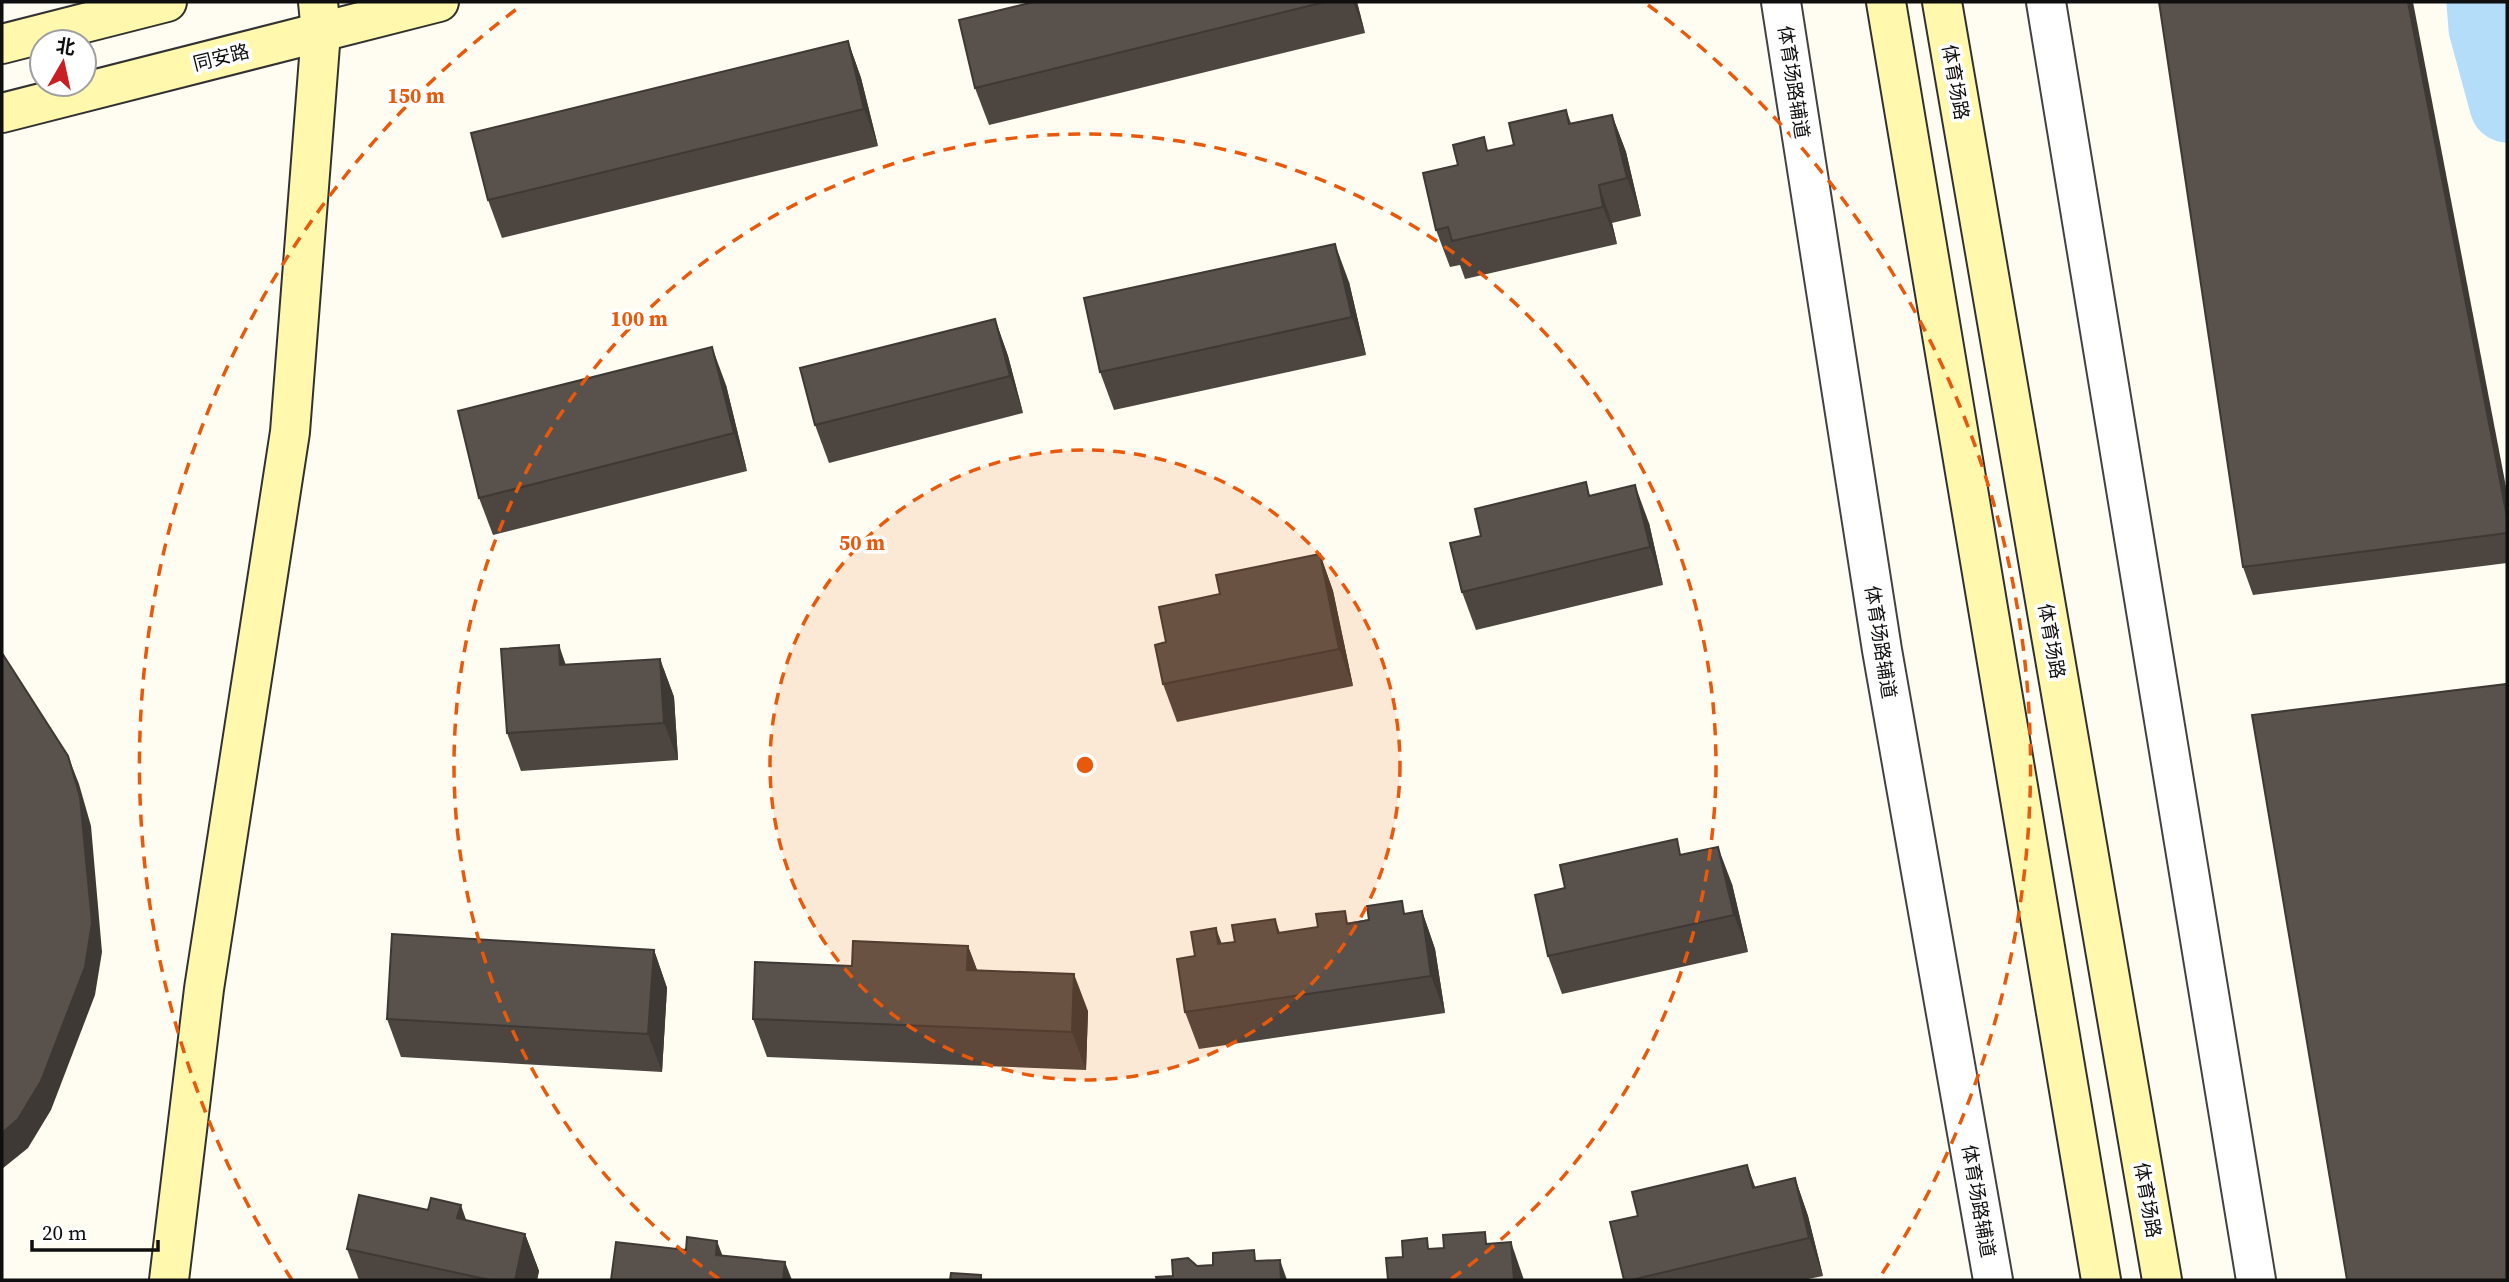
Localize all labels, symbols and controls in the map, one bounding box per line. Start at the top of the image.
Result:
street label: 体育场路辅道 [1772,24,1816,140]
north arrow [28,28,98,98]
text: 北 [54,32,77,61]
street label: 同安路 [190,37,252,77]
street label: 体育场路 [1937,42,1975,122]
text: 150 m [387,81,445,110]
text: 100 m [610,304,668,333]
text: 50 m [839,528,885,557]
street label: 体育场路辅道 [1859,584,1903,700]
street label: 体育场路 [2033,601,2071,681]
centre of rings [1073,753,1097,777]
street label: 体育场路辅道 [1956,1143,2002,1259]
street label: 体育场路 [2129,1160,2167,1240]
scale bar [32,1208,158,1252]
text: 20 m [42,1218,87,1247]

